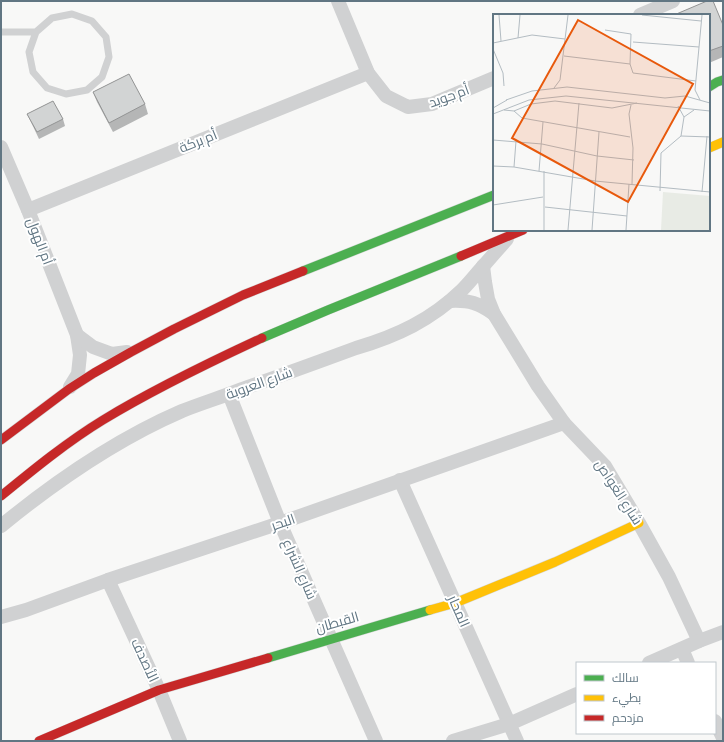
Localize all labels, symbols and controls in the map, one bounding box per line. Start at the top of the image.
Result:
inset map [493,14,710,231]
street label: أم جويد [426,80,472,113]
street label: أم بركة [176,125,220,158]
street label: أم الهول [22,215,57,268]
street label: شارع العروبة [224,364,295,403]
street label: شارع الغواص [591,456,646,528]
street label: البحر [268,510,297,535]
street label: شارع الشراع [279,536,320,602]
street label: المحار [444,592,473,630]
street label: القبطان [313,608,361,637]
street label: الأصدف [127,636,162,685]
legend [576,662,716,734]
text: سالك [612,671,639,686]
text: بطيء [612,691,641,708]
text: مزدحم [612,711,644,726]

